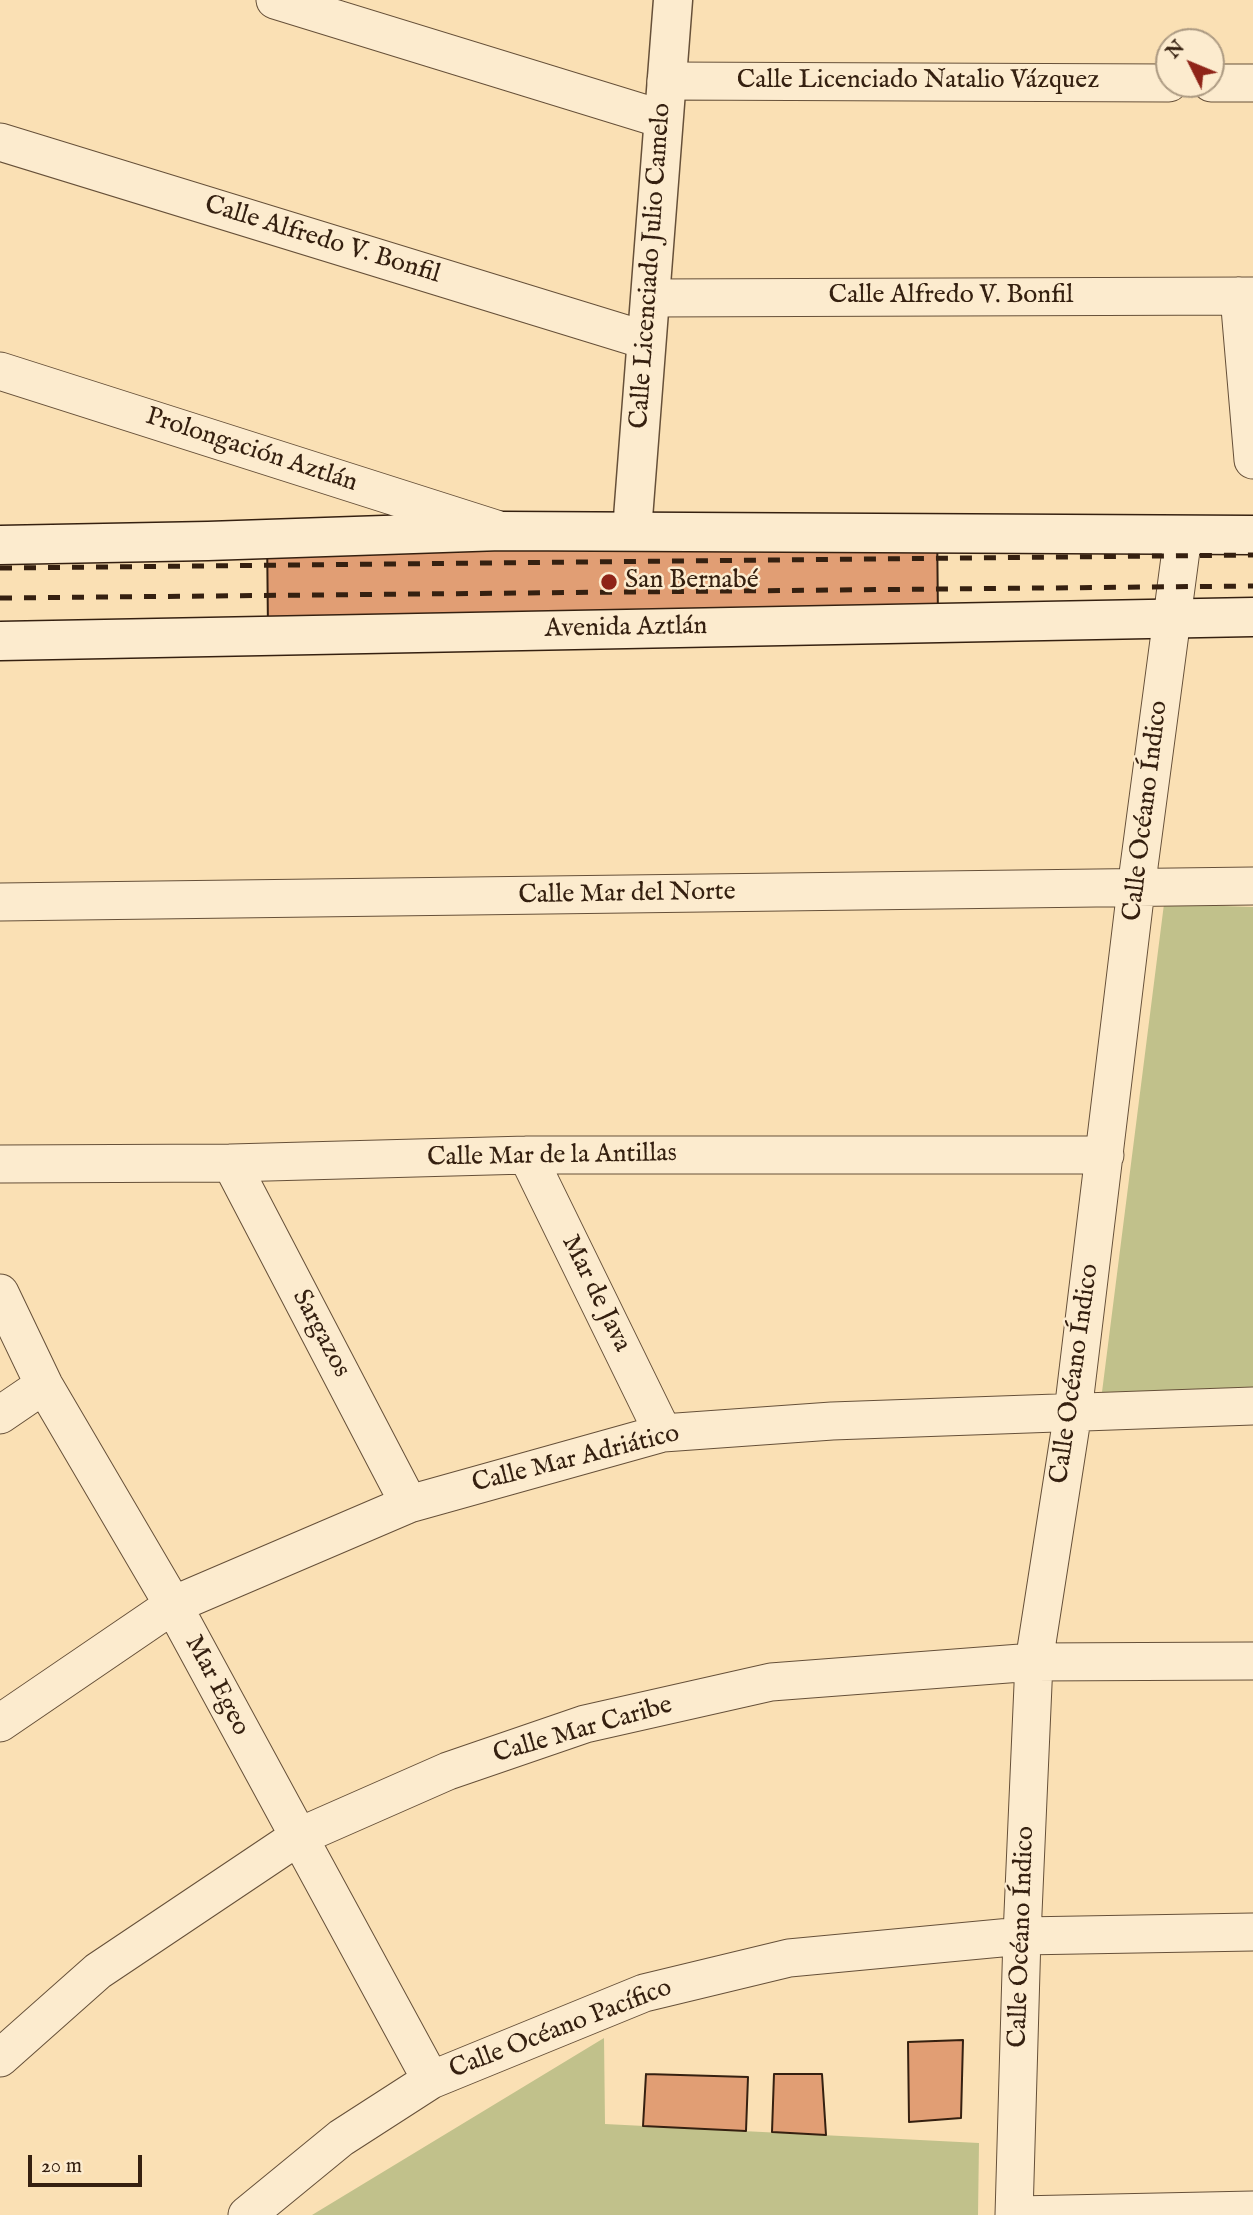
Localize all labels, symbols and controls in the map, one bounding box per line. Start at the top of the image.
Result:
north arrow [1155,28,1225,98]
text: N [1162,36,1190,64]
street label: Calle Licenciado Natalio Vázquez [737,66,1099,98]
street label: Calle Licenciado Julio Camelo [625,102,679,430]
street label: Calle Alfredo V. Bonfil [200,190,444,292]
street label: Calle Alfredo V. Bonfil [829,281,1073,313]
street label: Prolongación Aztlán [141,402,361,500]
place label: San Bernabé [625,566,759,598]
marker: San Bernabé [599,572,619,592]
street label: Avenida Aztlán [544,612,708,646]
street label: Calle Océano Índico [1118,699,1176,923]
street label: Calle Mar del Norte [518,878,736,912]
street label: Calle Mar de la Antillas [427,1139,677,1175]
street label: Mar de Java [553,1231,637,1357]
street label: Calle Océano Índico [1045,1262,1107,1486]
street label: Sargazos [284,1285,356,1383]
street label: Calle Mar Adriático [469,1419,683,1501]
street label: Mar Egeo [177,1631,255,1741]
street label: Calle Mar Caribe [490,1691,676,1771]
street label: Calle Océano Índico [1004,1826,1042,2048]
street label: Calle Océano Pacífico [445,1973,677,2087]
scale bar [32,2142,145,2186]
text: 20 m [41,2153,82,2180]

